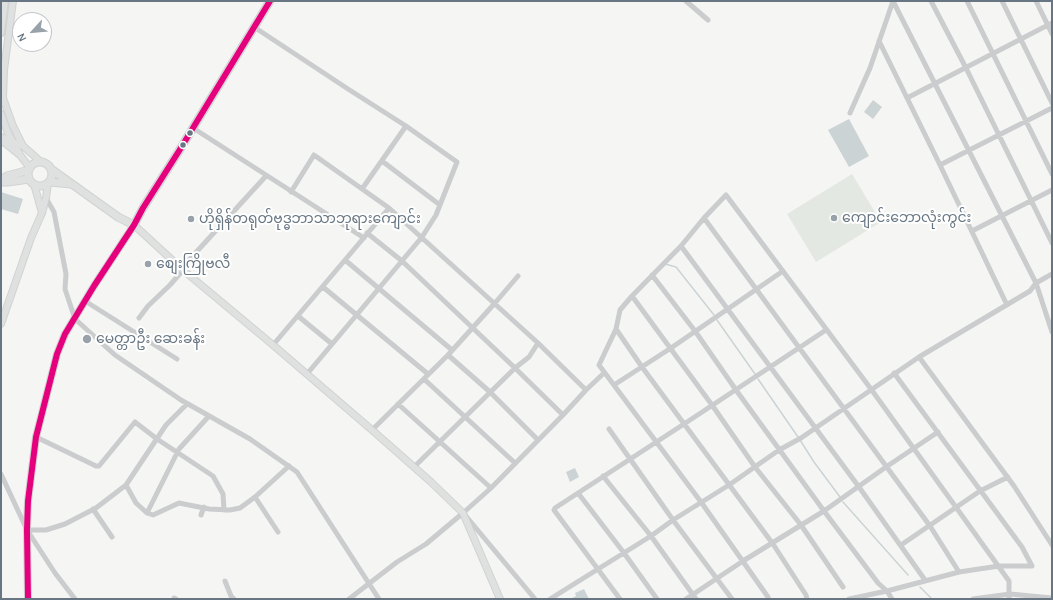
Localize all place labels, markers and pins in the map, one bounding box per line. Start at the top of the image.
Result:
unlabelled marker [185,128,195,138]
unlabelled marker [178,140,188,150]
place label: ကျောင်းဘောလုံးကွင်း [842,210,971,226]
place label: ဟိုရှိန်တရုတ်ဗုဒ္ဓဘာသာဘုရားကျောင်း [199,211,421,227]
marker: ကျောင်းဘောလုံးကွင်း [829,213,839,223]
marker: ဟိုရှိန်တရုတ်ဗုဒ္ဓဘာသာဘုရားကျောင်း [186,214,196,224]
place label: စျေးကြိုဗလီ [156,256,230,272]
marker: စျေးကြိုဗလီ [143,259,153,269]
place label: မေတ္တာဦး ဆေးခန်း [96,331,205,347]
marker: မေတ္တာဦး ဆေးခန်း [81,333,93,345]

